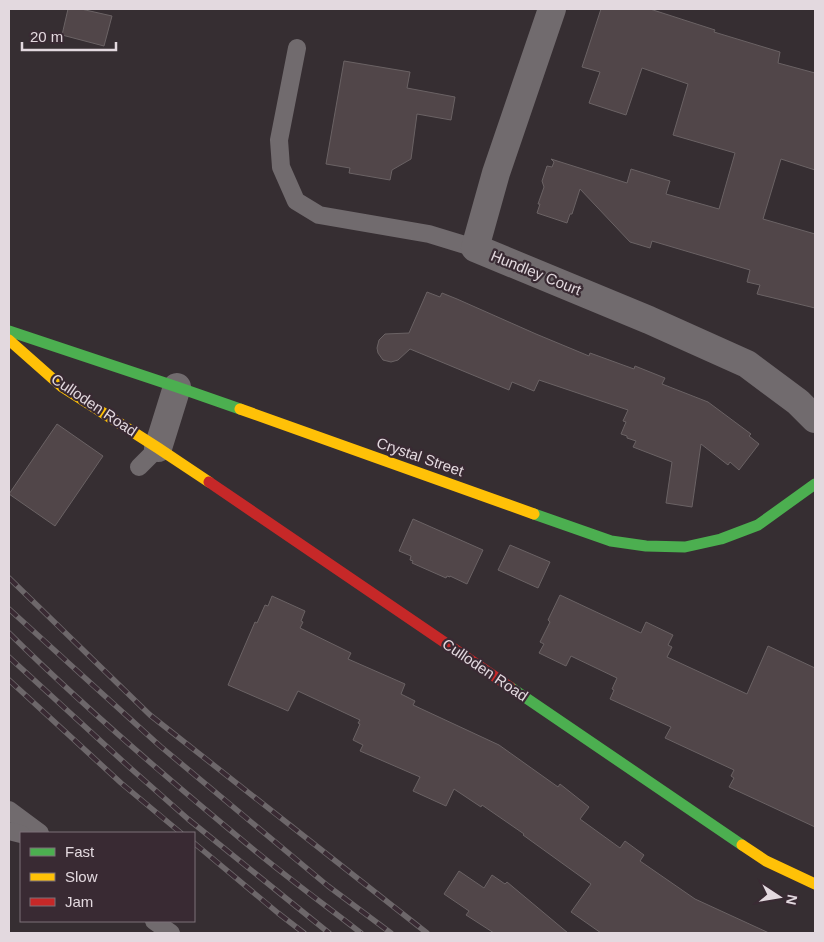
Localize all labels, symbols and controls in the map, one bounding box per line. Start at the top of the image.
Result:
scale bar [22,20,116,52]
text: 20 m [30,28,63,45]
street label: Hundley Court [489,247,585,299]
street label: Culloden Road [48,370,140,439]
street label: Crystal Street [374,434,467,480]
street label: Culloden Road [439,635,531,704]
legend [20,832,195,922]
text: Fast [65,843,95,860]
text: Slow [65,868,98,885]
north arrow [754,872,804,922]
text: Jam [65,893,93,910]
text: N [783,893,801,906]

